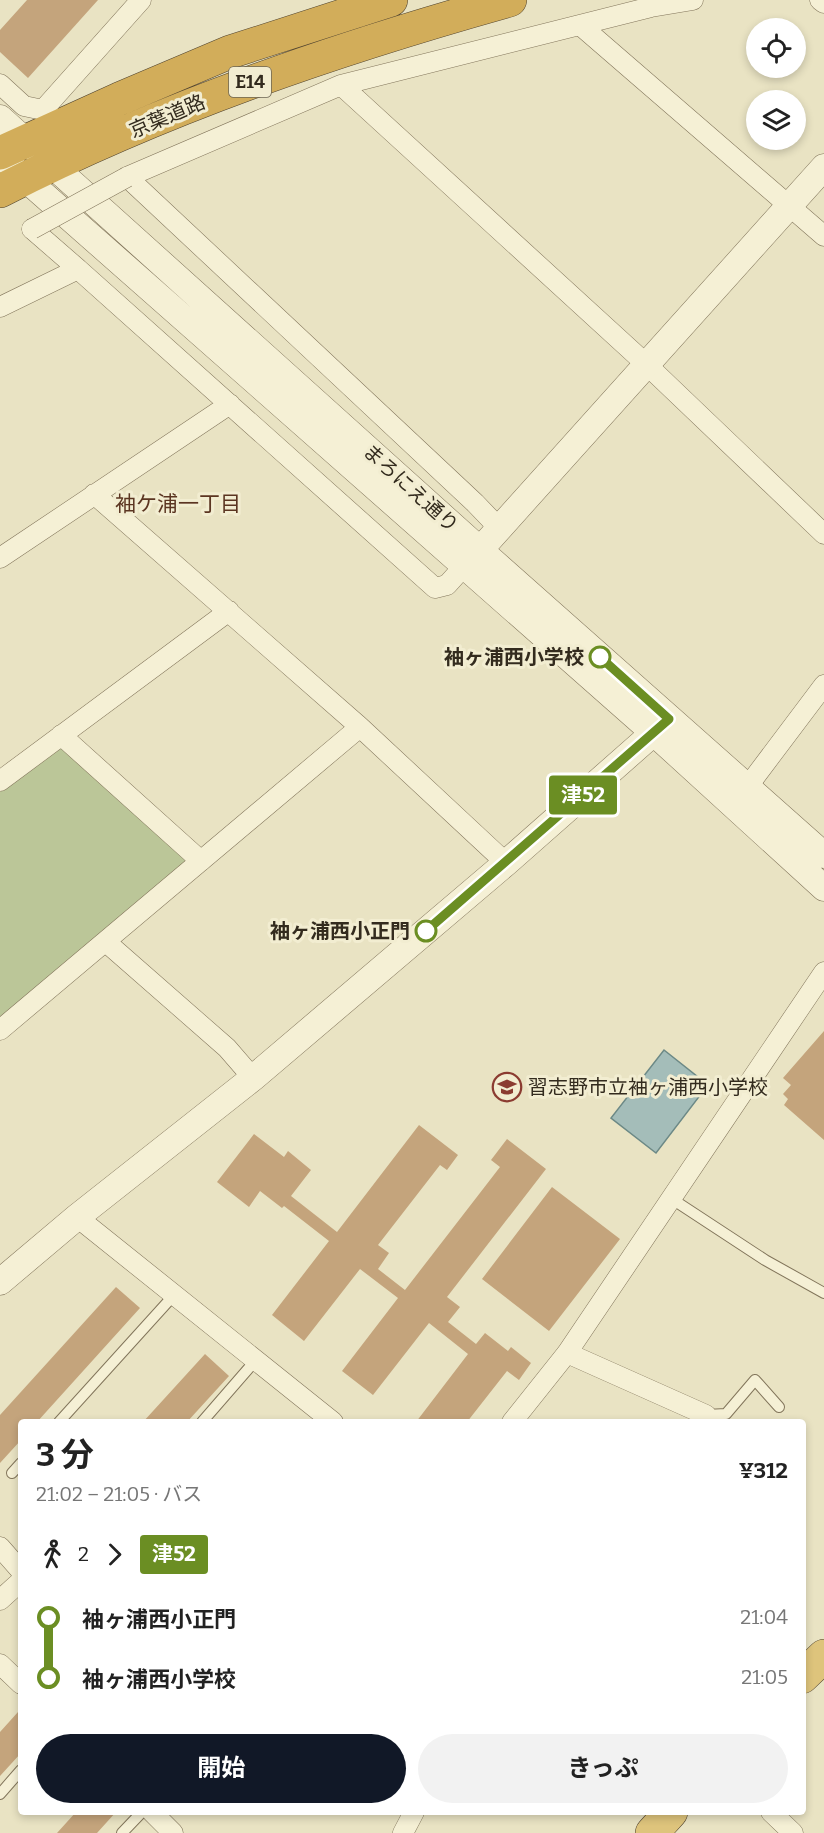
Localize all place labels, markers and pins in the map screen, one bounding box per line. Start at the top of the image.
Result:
place label: 袖ヶ浦西小学校 [444,645,584,669]
marker: 袖ヶ浦西小学校 [589,646,611,668]
place label: 袖ヶ浦西小正門 [270,919,410,943]
marker: 袖ヶ浦西小正門 [415,920,437,942]
school or university icon: 習志野市立袖ヶ浦西小学校 [491,1071,523,1103]
place label: 習志野市立袖ヶ浦西小学校 [528,1075,768,1099]

